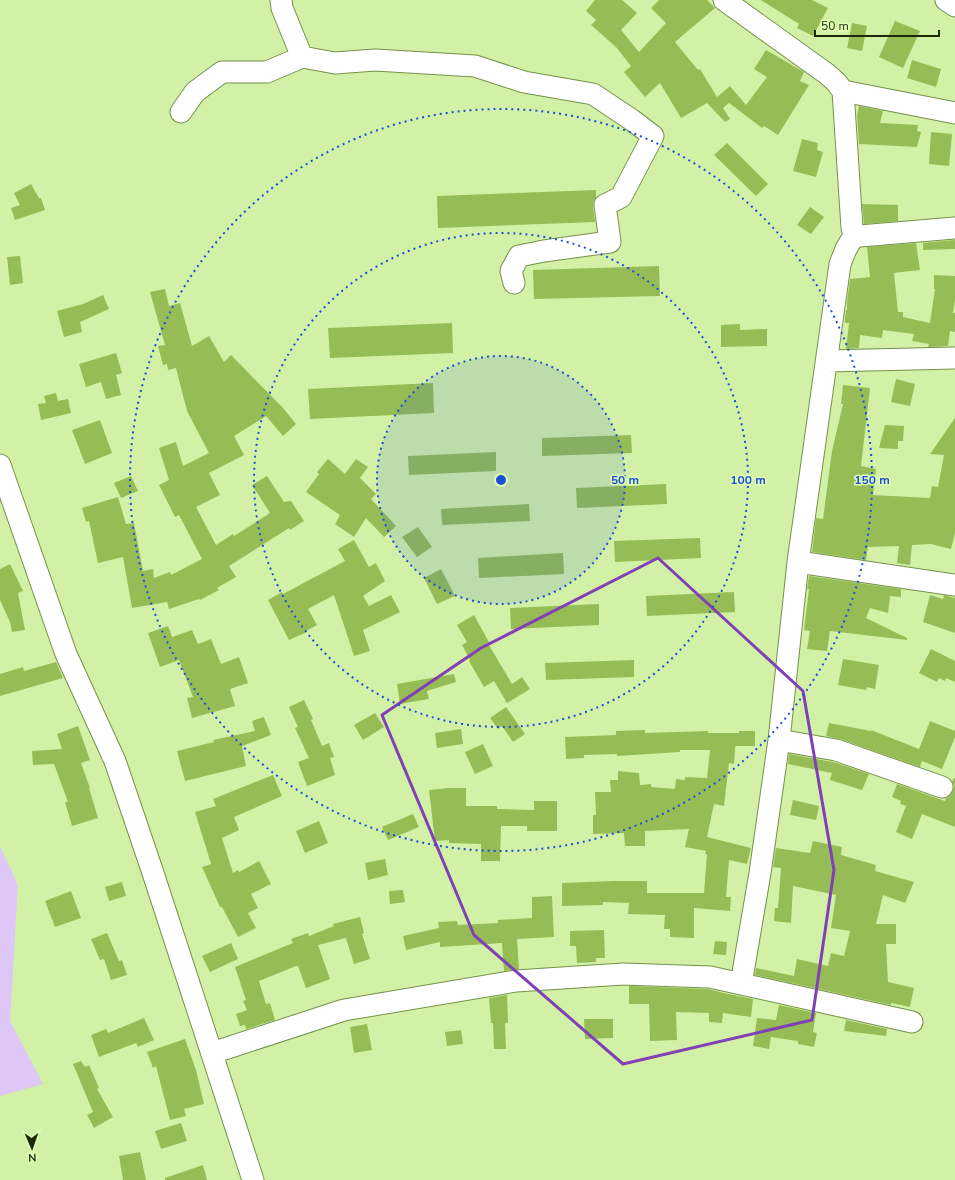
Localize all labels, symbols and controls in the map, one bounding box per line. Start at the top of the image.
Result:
scale bar [815,12,939,38]
text: 50 m [821,18,849,34]
text: 50 m [611,472,639,488]
text: 100 m [730,472,766,488]
text: 150 m [854,472,890,488]
centre of rings [494,473,508,487]
north arrow [12,1128,52,1168]
text: N [28,1150,37,1165]

